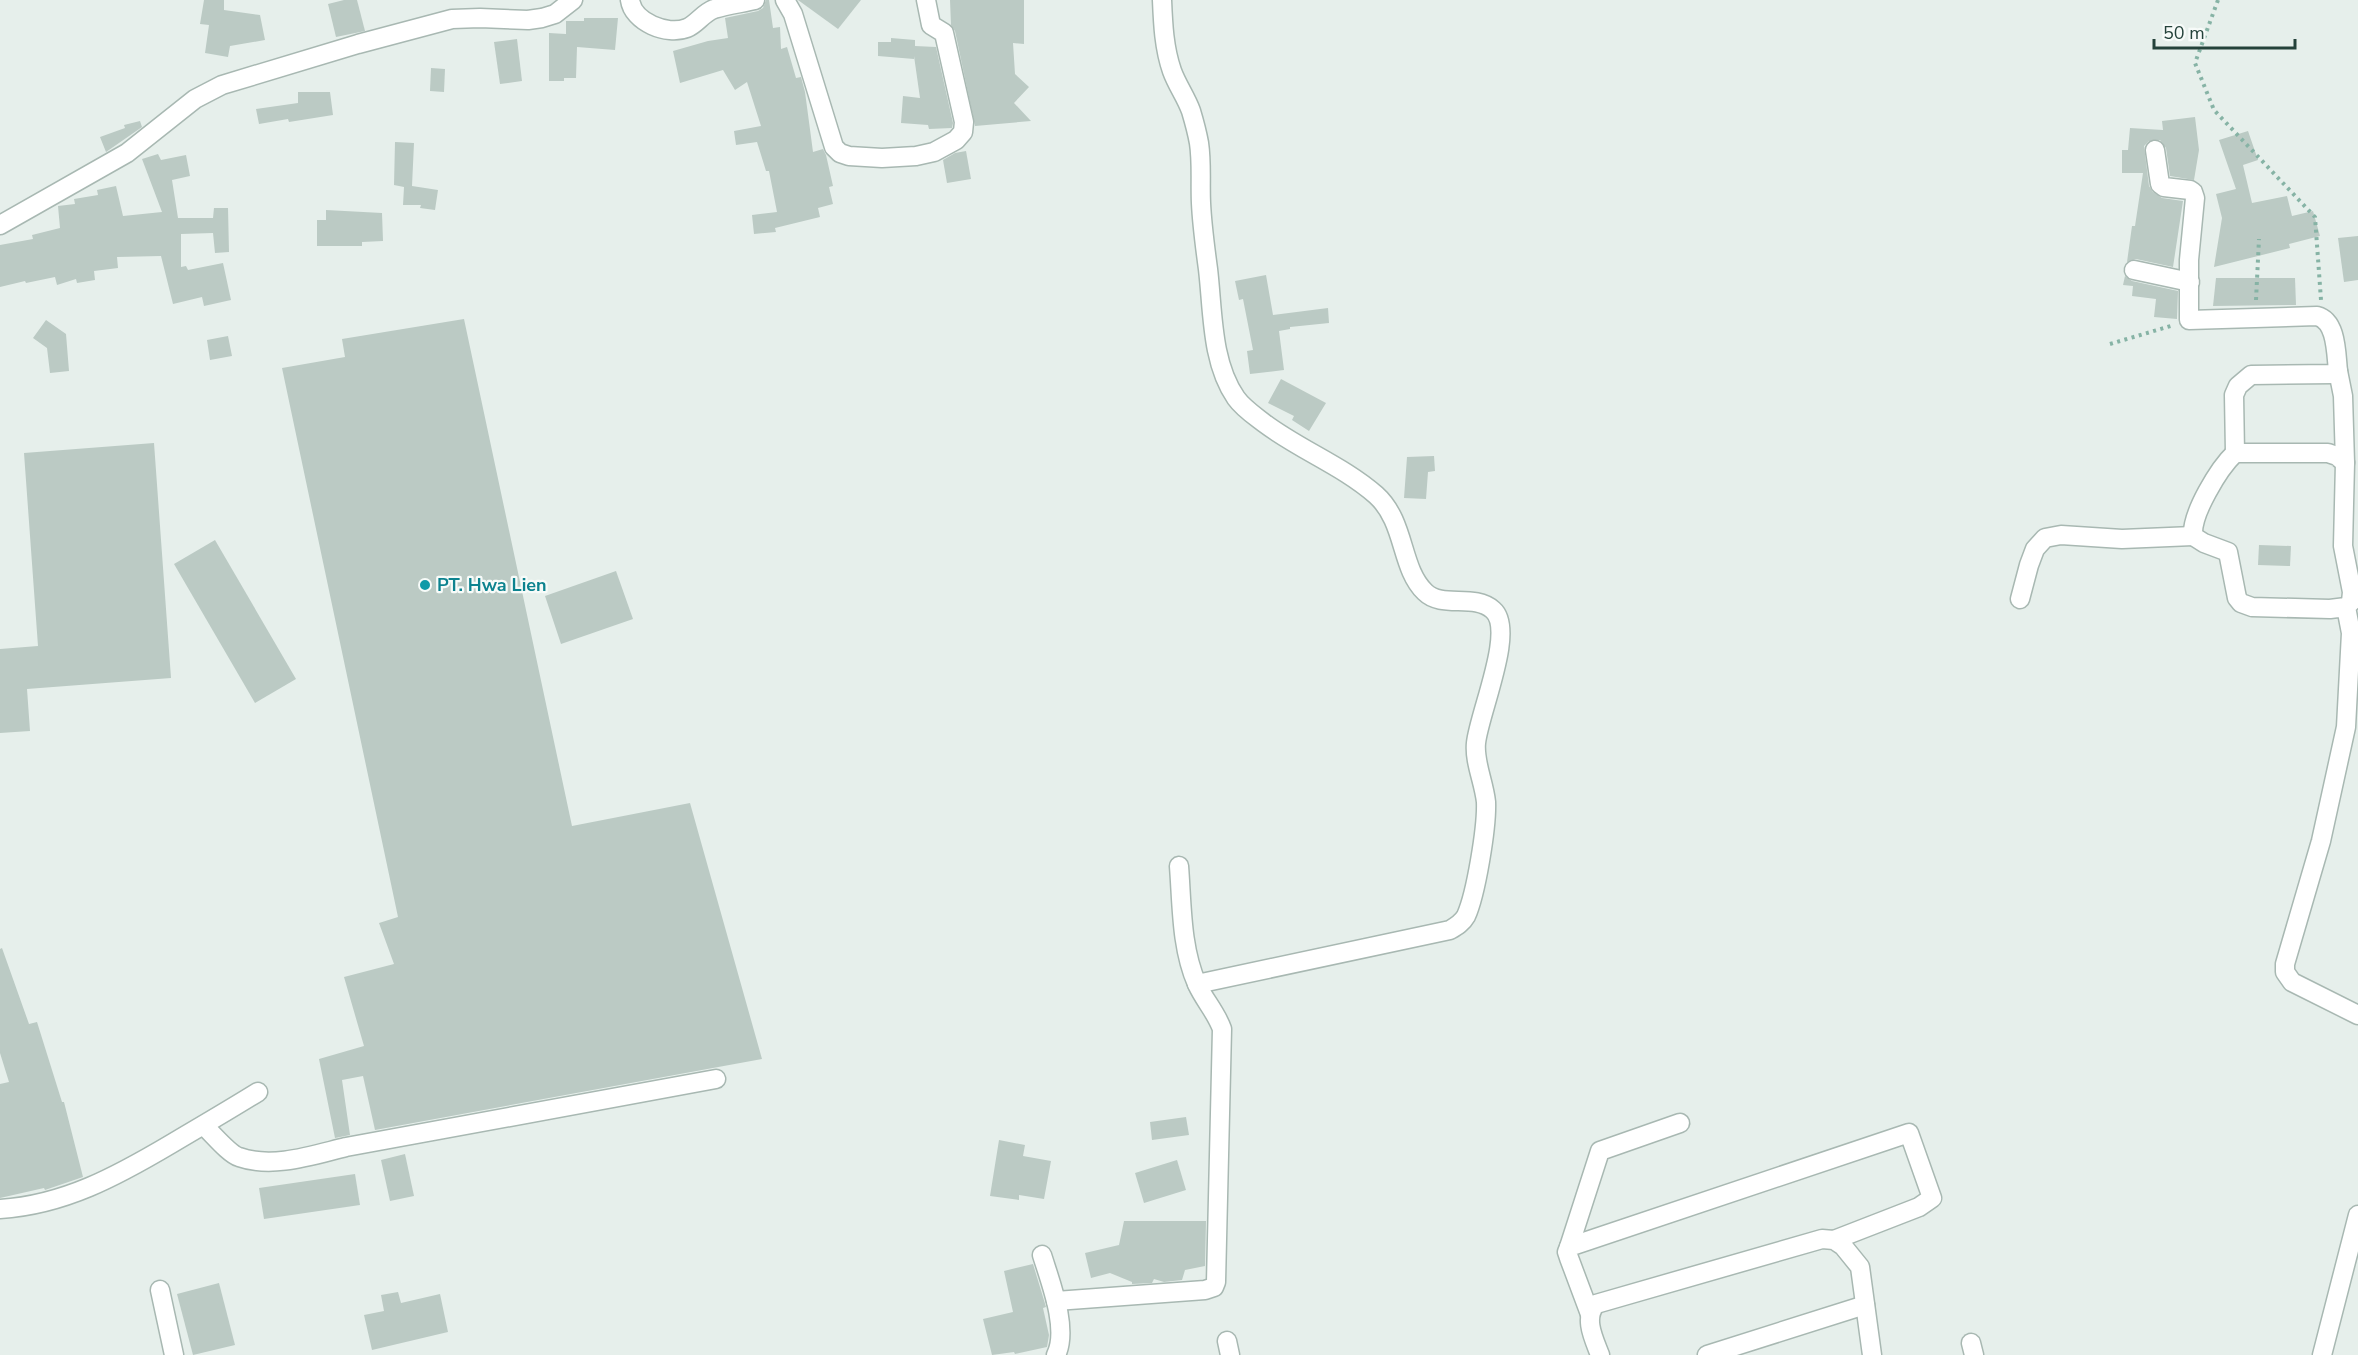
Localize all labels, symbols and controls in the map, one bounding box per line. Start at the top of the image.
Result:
scale bar [2154,12,2295,50]
text: 50 m [2163,21,2205,45]
place label: PT. Hwa Lien [437,573,547,597]
marker: PT. Hwa Lien [418,578,432,592]

